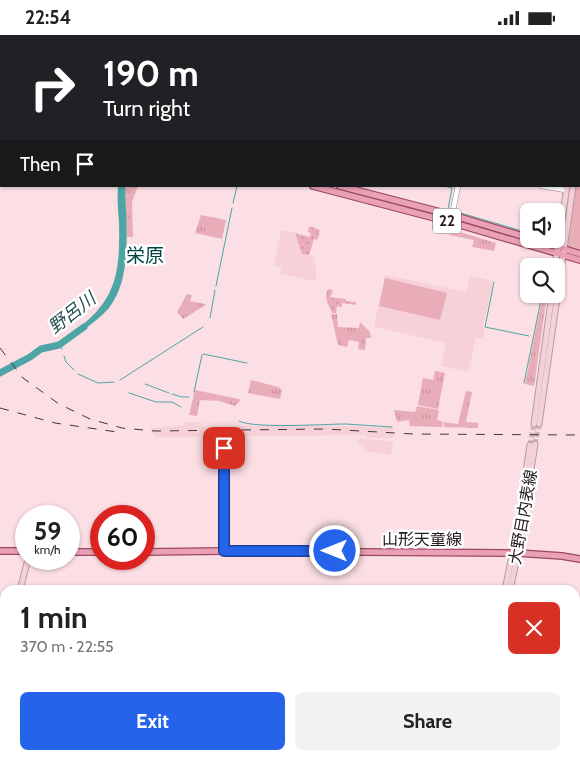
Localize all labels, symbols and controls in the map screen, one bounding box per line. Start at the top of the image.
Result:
text: 22:54 [25,6,71,29]
text: 190 m [103,52,199,95]
icon: right [20,55,85,120]
text: Turn right [103,95,190,122]
icon: arrive [71,150,99,178]
text: Then [20,153,61,176]
map controls [520,203,565,303]
button: sound [520,203,565,248]
road number: 22 [433,209,461,233]
district label: 栄原 [126,244,164,267]
button: search [520,258,565,303]
water label: 野呂川 [44,286,102,338]
pin [203,427,245,469]
icon: arrive [210,434,238,462]
street label: 大野目内表線 [505,468,541,566]
speed limit sign: 60 [90,505,155,570]
text: 59 [34,516,61,546]
position arrow [308,524,360,576]
street label: 山形天童線 [382,530,462,549]
text: km/h [34,542,61,557]
text: 1 min [20,599,88,636]
button: close [508,602,560,654]
text: 370 m · 22:55 [20,637,114,656]
button: Exit [20,692,285,750]
button: Share [295,692,560,750]

